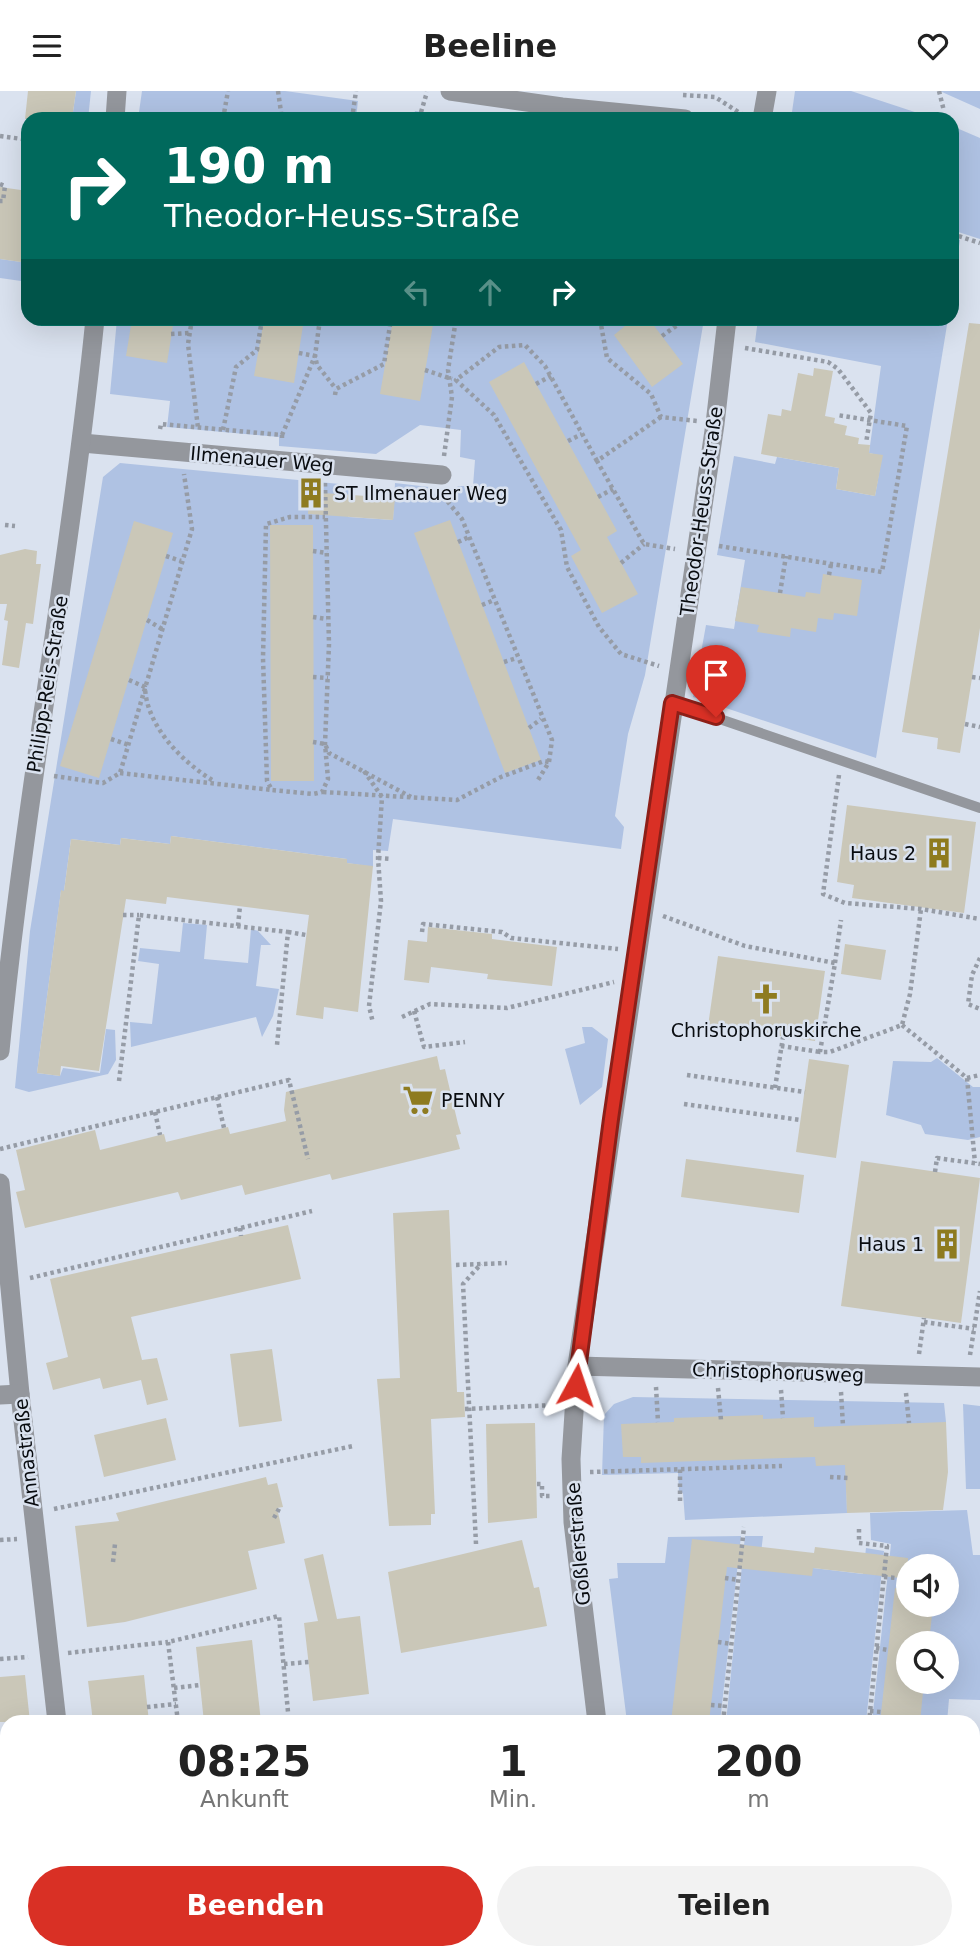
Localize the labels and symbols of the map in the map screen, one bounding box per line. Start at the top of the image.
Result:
street label: Theodor-Heuss-Straße [675,405,727,618]
street label: Ilmenauer Weg [189,442,335,476]
building icon: ST Ilmenauer Weg [294,476,328,510]
place label: ST Ilmenauer Weg [334,482,507,504]
street label: Philipp-Reis-Straße [22,594,72,774]
pin [686,645,746,717]
building icon: Haus 2 [922,836,956,870]
place label: Haus 2 [850,842,916,864]
church icon: Christophoruskirche [749,982,783,1016]
place label: Christophoruskirche [671,1019,861,1041]
supermarket icon: PENNY [401,1083,435,1117]
place label: PENNY [441,1089,505,1111]
building icon: Haus 1 [930,1227,964,1261]
place label: Haus 1 [858,1233,924,1255]
position arrow [539,1348,613,1422]
street label: Christophorusweg [692,1358,864,1386]
street label: Annastraße [9,1398,43,1508]
street label: Goßlerstraße [562,1481,594,1607]

